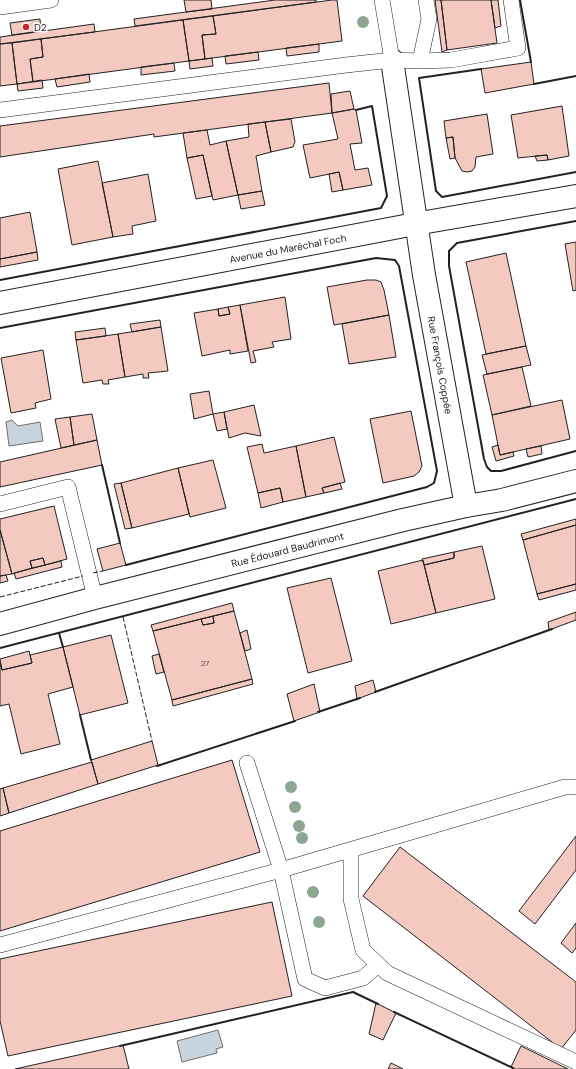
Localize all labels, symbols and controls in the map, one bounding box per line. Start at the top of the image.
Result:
place label: D2 [34,21,47,34]
marker: D2 [21,22,31,32]
street label: Avenue du Maréchal Foch [228,231,348,266]
street label: Rue François Coppée [425,315,456,415]
street label: Rue Édouard Baudrimont [230,529,345,570]
house number: 27 [201,658,209,668]

